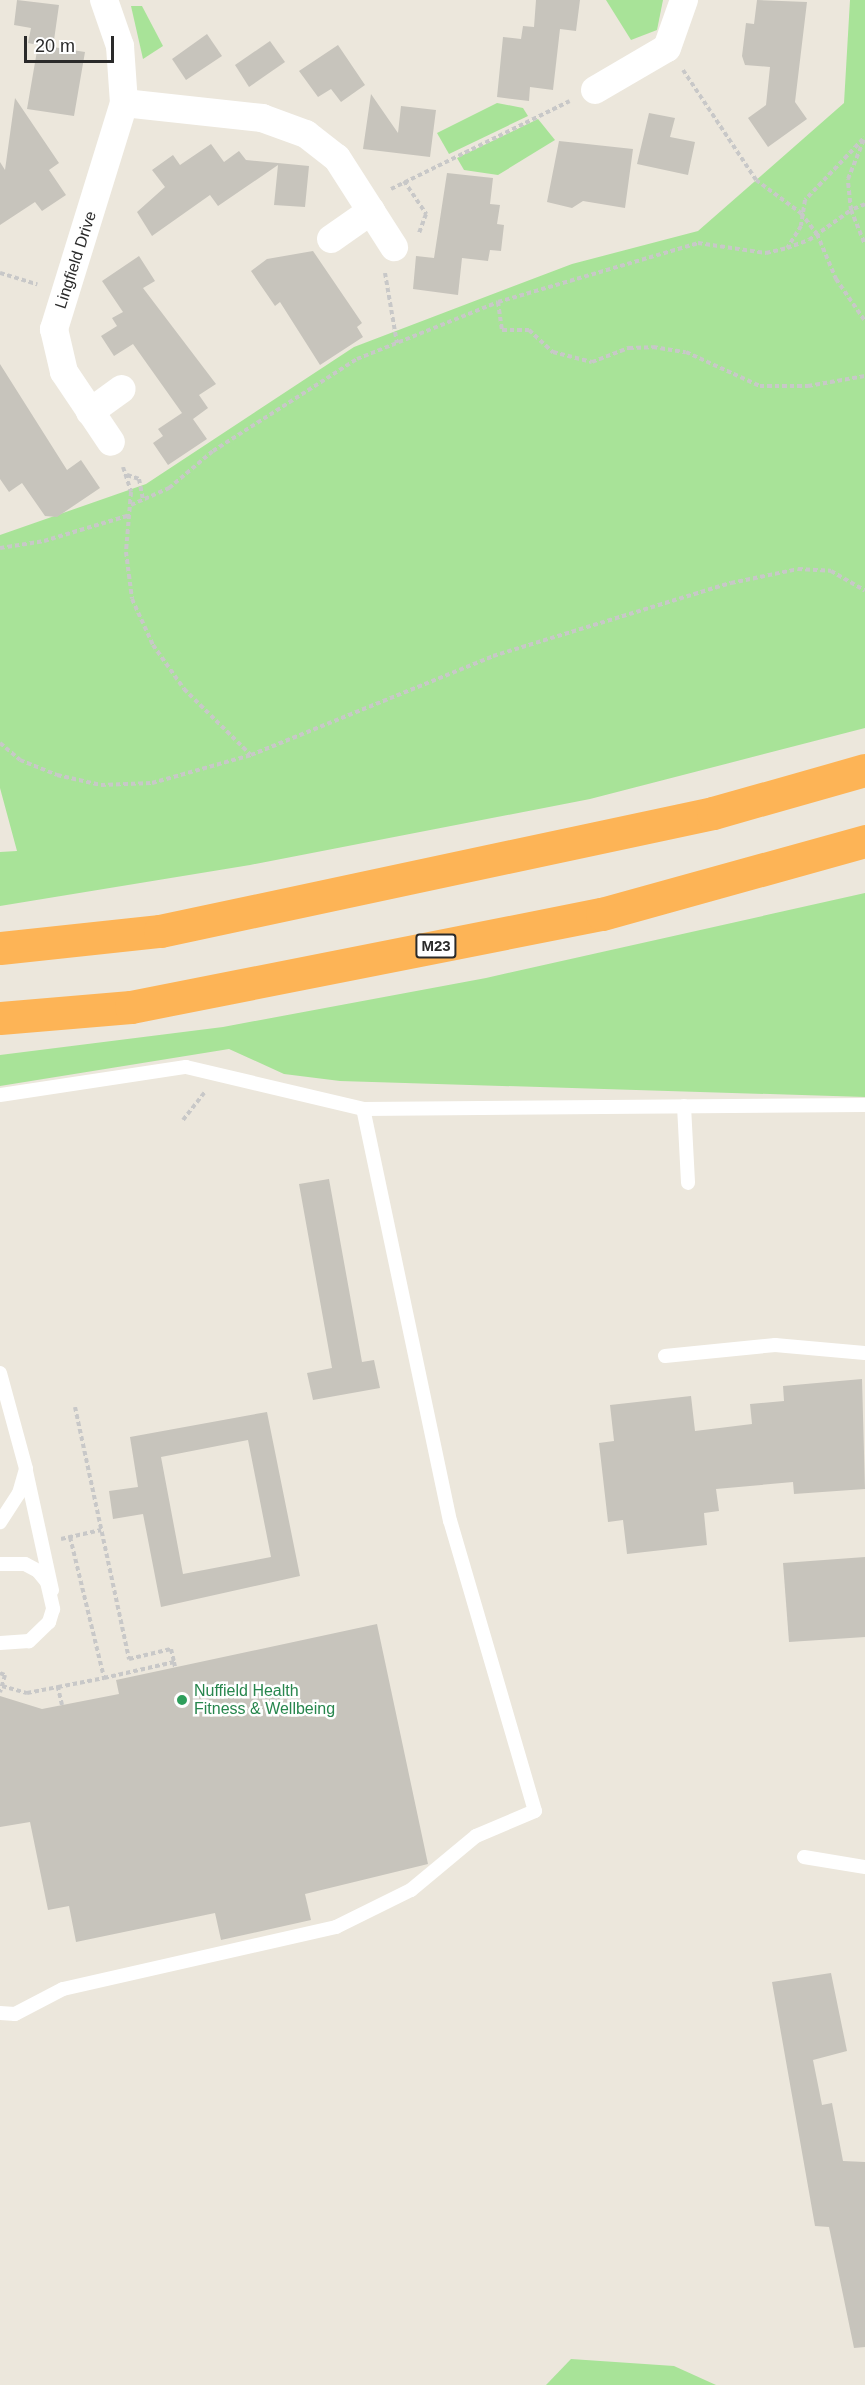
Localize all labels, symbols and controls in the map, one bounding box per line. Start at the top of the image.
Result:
scale bar [27,24,117,62]
text: 20 m [35,36,75,56]
street label: Lingfield Drive [51,209,101,311]
road number: M23 [415,934,457,958]
place label: Nuffield Health Fitness & Wellbeing [194,1681,335,1719]
marker: Nuffield Health Fitness & Wellbeing [175,1693,189,1707]

